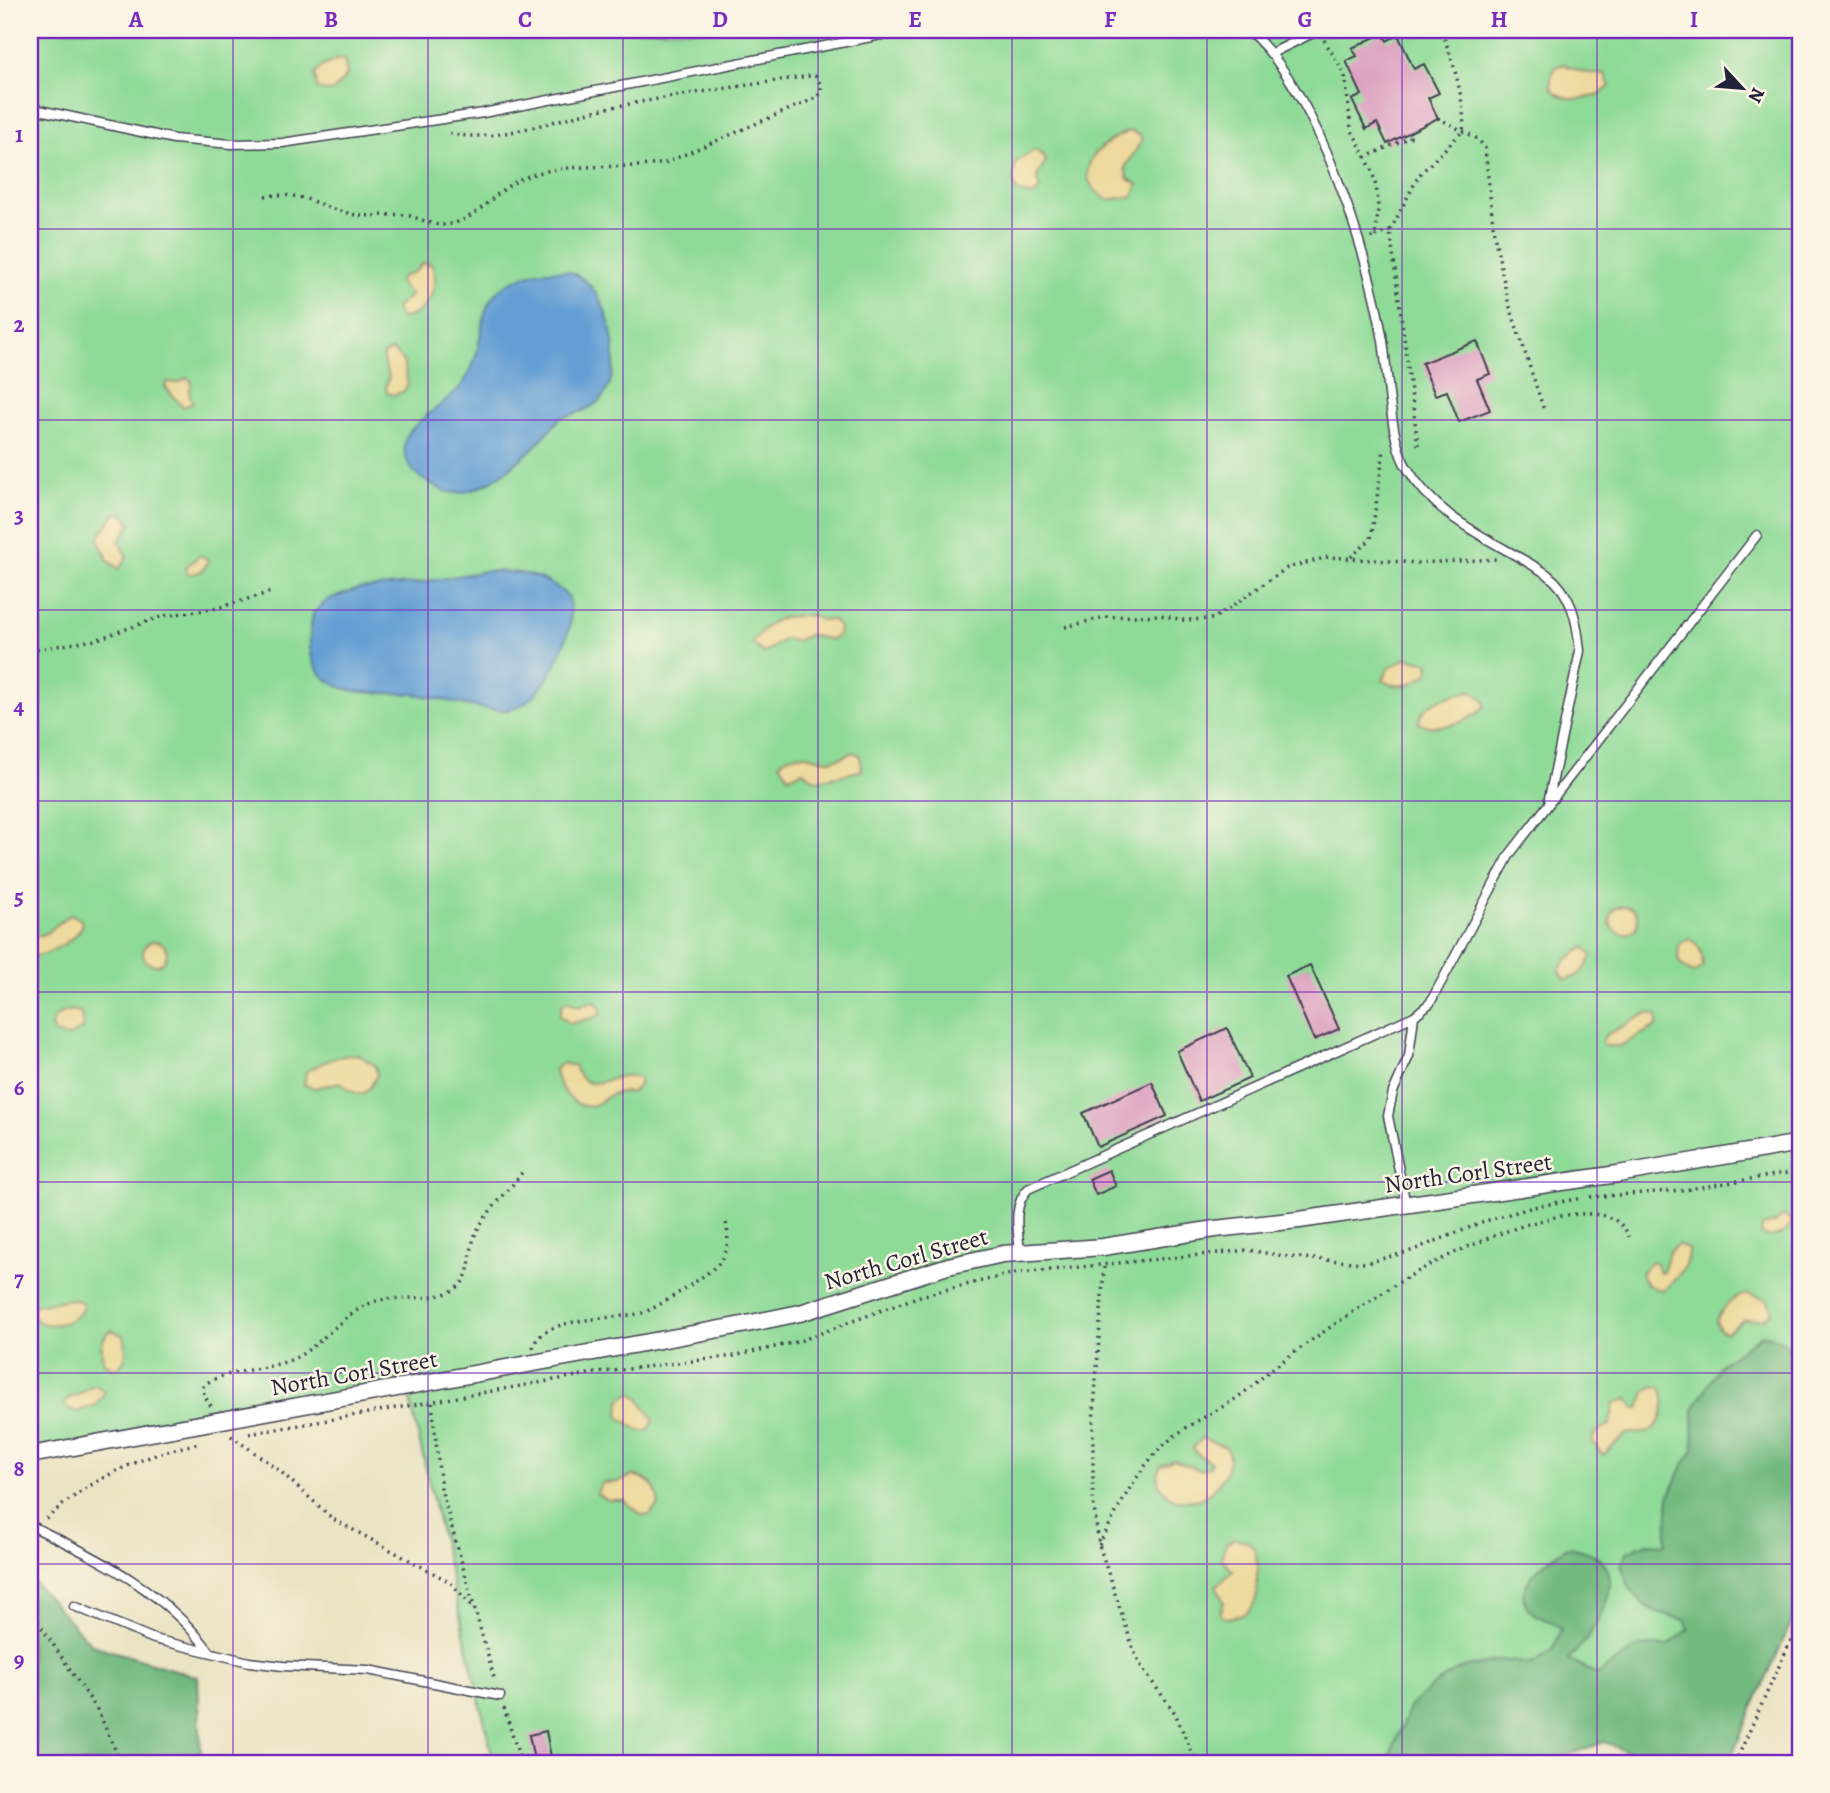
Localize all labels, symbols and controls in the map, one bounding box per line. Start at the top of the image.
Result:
text: A [128,4,144,35]
text: B [324,4,338,35]
text: C [518,4,532,35]
text: D [712,4,728,35]
text: E [908,4,922,35]
text: F [1104,4,1117,35]
text: G [1297,4,1313,35]
text: H [1490,4,1508,35]
text: I [1690,4,1698,35]
north arrow [1708,52,1778,122]
text: N [1742,83,1771,107]
text: 1 [15,119,23,150]
text: 2 [13,309,25,340]
text: 3 [14,500,24,531]
text: 4 [14,691,25,722]
text: 5 [14,881,24,912]
text: 6 [14,1072,25,1103]
street label: North Corl Street [1382,1145,1554,1201]
street label: North Corl Street [820,1220,992,1298]
text: 7 [14,1263,24,1294]
street label: North Corl Street [268,1343,440,1403]
text: 8 [13,1453,25,1484]
text: 9 [14,1644,24,1675]

